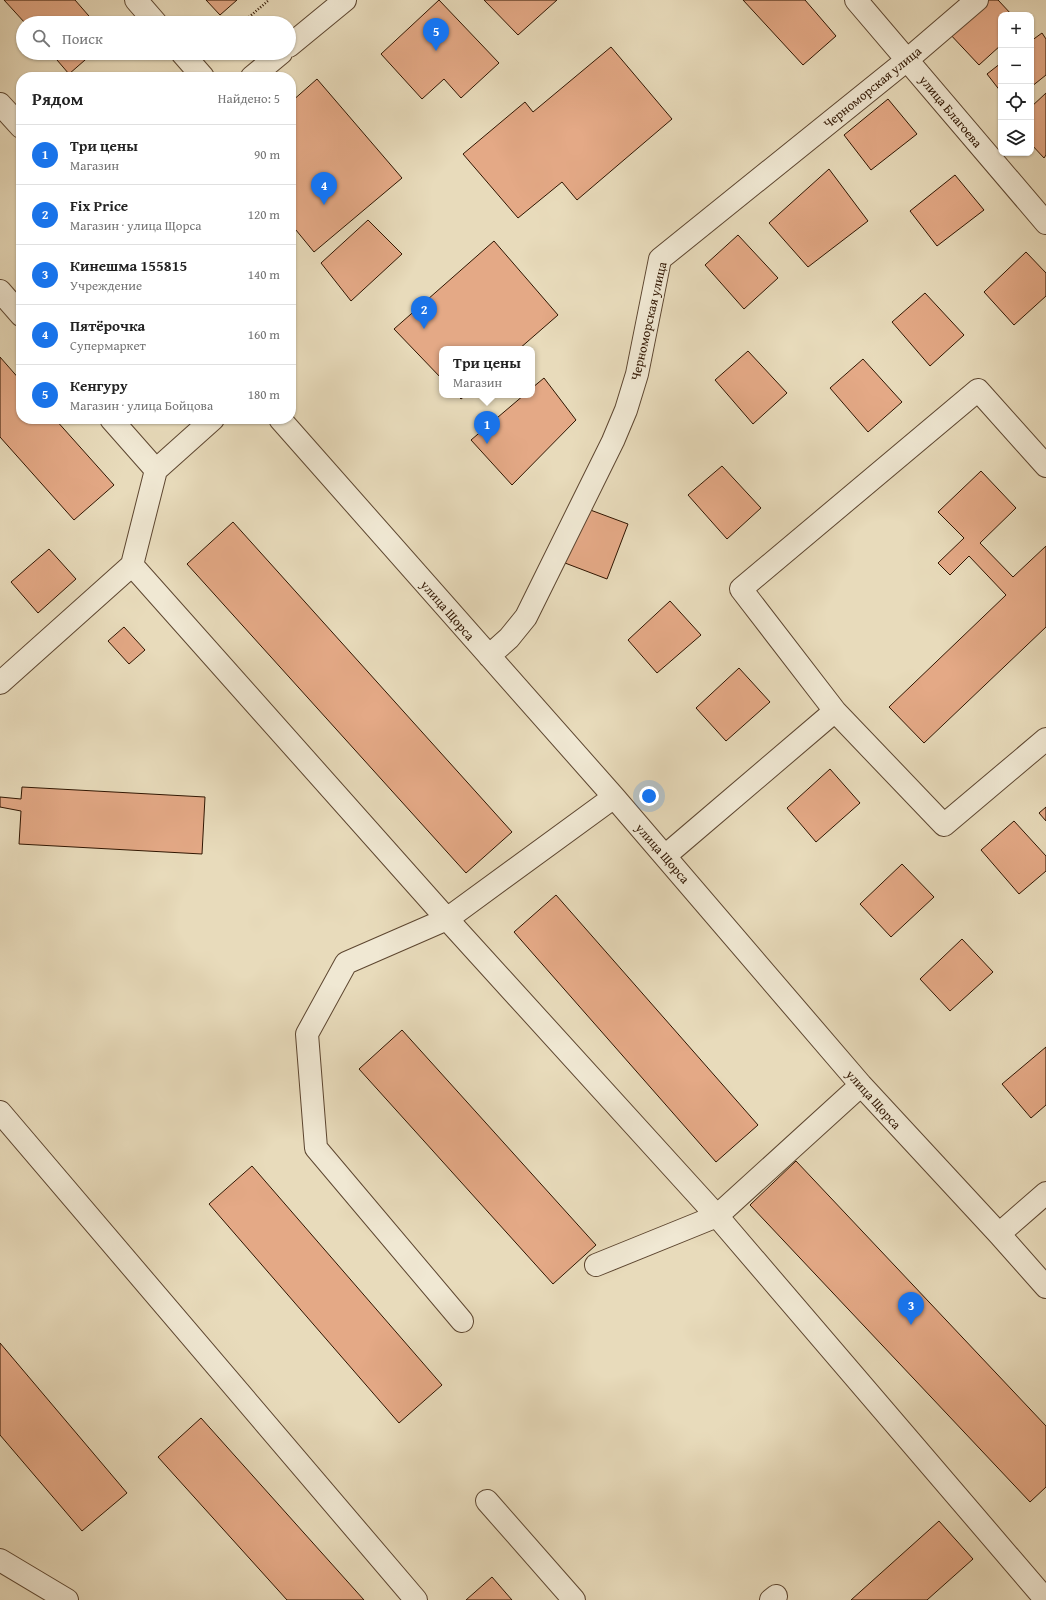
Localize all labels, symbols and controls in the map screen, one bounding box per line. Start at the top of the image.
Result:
map controls [998,12,1034,156]
button: + [998,12,1034,48]
search box [16,16,296,60]
pin: 5 [423,18,449,51]
icon: search [30,27,52,49]
text: Поиск [62,28,103,49]
street label: Черноморская улица [819,41,926,133]
button: − [998,48,1034,84]
street label: улица Благоева [914,70,987,152]
button: locate [998,84,1034,120]
text: Рядом [32,86,83,111]
text: Найдено: 5 [218,89,280,108]
button: layers [998,120,1034,156]
text: Три цены [70,135,138,156]
text: 1 [42,145,48,164]
text: 90 m [254,145,280,164]
text: Магазин [70,156,119,175]
pin: 4 [311,172,337,205]
text: Fix Price [70,195,128,216]
text: 2 [42,205,48,224]
text: 120 m [248,205,280,224]
text: Магазин · улица Щорса [70,216,201,235]
text: Кинешма 155815 [70,255,187,276]
street label: Черноморская улица [626,259,672,382]
text: 3 [42,265,48,284]
text: 140 m [248,265,280,284]
text: Учреждение [70,276,142,295]
pin: 2 [411,296,437,329]
text: Пятёрочка [70,315,145,336]
text: 4 [42,325,48,344]
text: 160 m [248,325,280,344]
text: Супермаркет [70,336,146,355]
popup [439,346,535,398]
text: Три цены [453,352,521,373]
text: Магазин [453,373,502,392]
text: Кенгуру [70,375,128,396]
text: 5 [42,385,48,404]
text: 180 m [248,385,280,404]
text: Магазин · улица Бойцова [70,396,213,415]
pin: 1 [474,411,500,444]
street label: улица Щорса [415,575,480,645]
your location [639,786,659,806]
street label: улица Щорса [630,818,695,888]
street label: улица Щорса [841,1065,906,1134]
pin: 3 [898,1292,924,1325]

